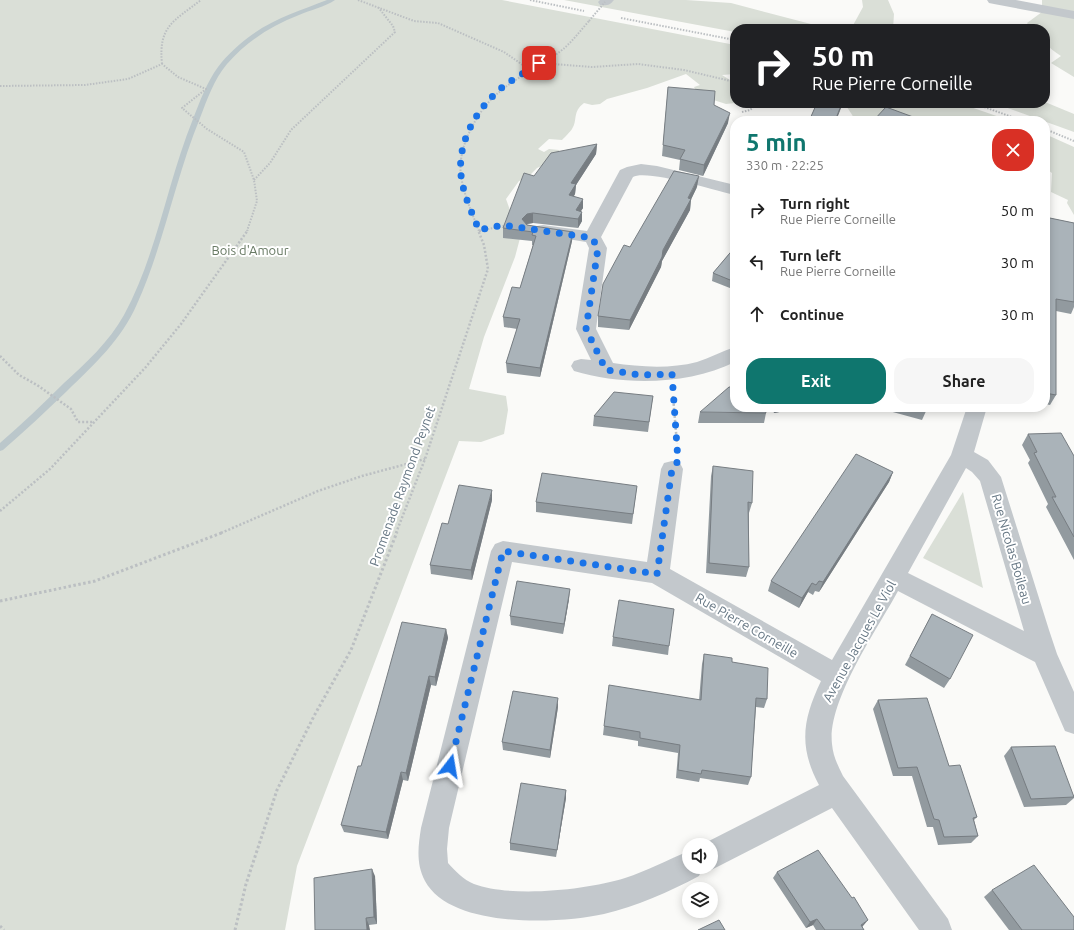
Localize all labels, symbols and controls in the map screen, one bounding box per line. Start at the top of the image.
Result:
icon: right [746,40,798,92]
text: 50 m [812,40,874,71]
pin [522,46,556,80]
icon: arrive [528,52,550,74]
text: Rue Pierre Corneille [812,73,973,93]
text: 5 min [746,129,807,156]
button: close [992,129,1034,171]
text: 330 m · 22:25 [746,158,824,172]
text: Turn right [780,195,850,212]
icon: right [746,199,768,221]
text: 50 m [1001,202,1034,219]
text: Rue Pierre Corneille [780,212,896,226]
park label: Bois d'Amour [211,243,289,257]
text: Turn left [780,247,841,264]
icon: left [746,251,768,273]
text: 30 m [1001,254,1034,271]
text: Rue Pierre Corneille [780,264,896,278]
icon: ahead [746,303,768,325]
text: Continue [780,306,844,323]
text: 30 m [1001,306,1034,323]
button: Exit [746,358,886,404]
button: Share [894,358,1034,404]
street label: Promenade Raymond Peynet [367,404,437,568]
street label: Rue Nicolas Boileau [990,492,1034,606]
street label: Avenue Jacques Le Viol [820,577,898,704]
street label: Rue Pierre Corneille [693,590,801,660]
position arrow [429,745,471,787]
map controls [682,838,718,918]
button: sound [682,838,718,874]
button: layers [682,882,718,918]

